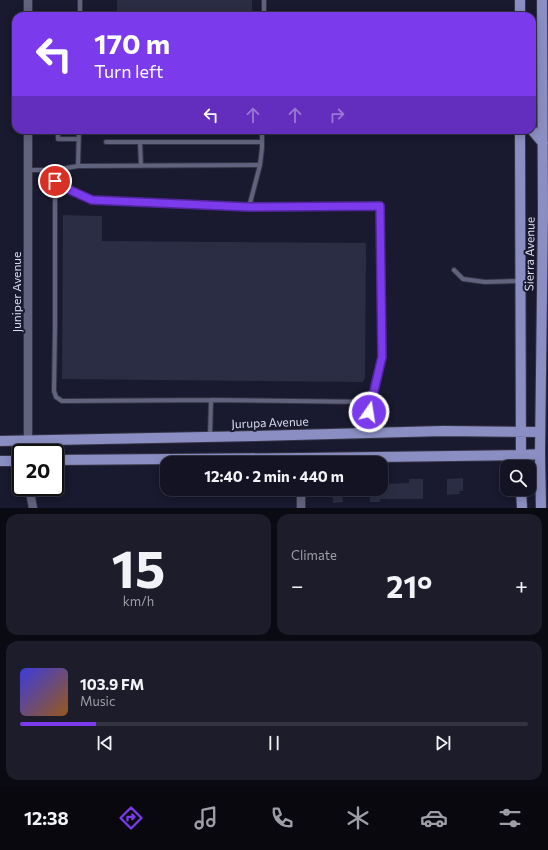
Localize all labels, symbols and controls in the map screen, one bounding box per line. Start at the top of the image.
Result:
text: 170 m [94,26,170,60]
icon: left [28,28,80,80]
text: Turn left [94,60,163,82]
icon: left [200,104,222,126]
icon: ahead [242,104,264,126]
icon: ahead [284,104,306,126]
icon: right [326,104,348,126]
pin [38,164,72,198]
icon: arrive [44,170,66,192]
street label: Sierra Avenue [521,217,537,291]
street label: Juniper Avenue [9,252,24,332]
position arrow [348,391,390,433]
street label: Jurupa Avenue [231,414,309,431]
speed limit sign: 20 [12,444,64,496]
map controls [500,460,536,496]
button: search [500,460,536,496]
text: 12:40 · 2 min · 440 m [204,467,344,485]
text: 15 [112,535,165,599]
text: Climate [291,547,337,563]
text: 21° [386,567,432,604]
text: − [291,572,304,599]
text: + [515,572,528,599]
text: km/h [123,593,154,609]
text: 103.9 FM [80,675,144,693]
text: Music [80,693,115,709]
icon: previous [94,732,116,754]
icon: pause [263,732,285,754]
icon: next [432,732,454,754]
icon: directions [117,804,145,832]
icon: music [192,804,220,832]
icon: phone [268,804,296,832]
icon: climate [344,804,372,832]
icon: car [420,804,448,832]
icon: filters [496,804,524,832]
text: 12:38 [24,807,69,829]

